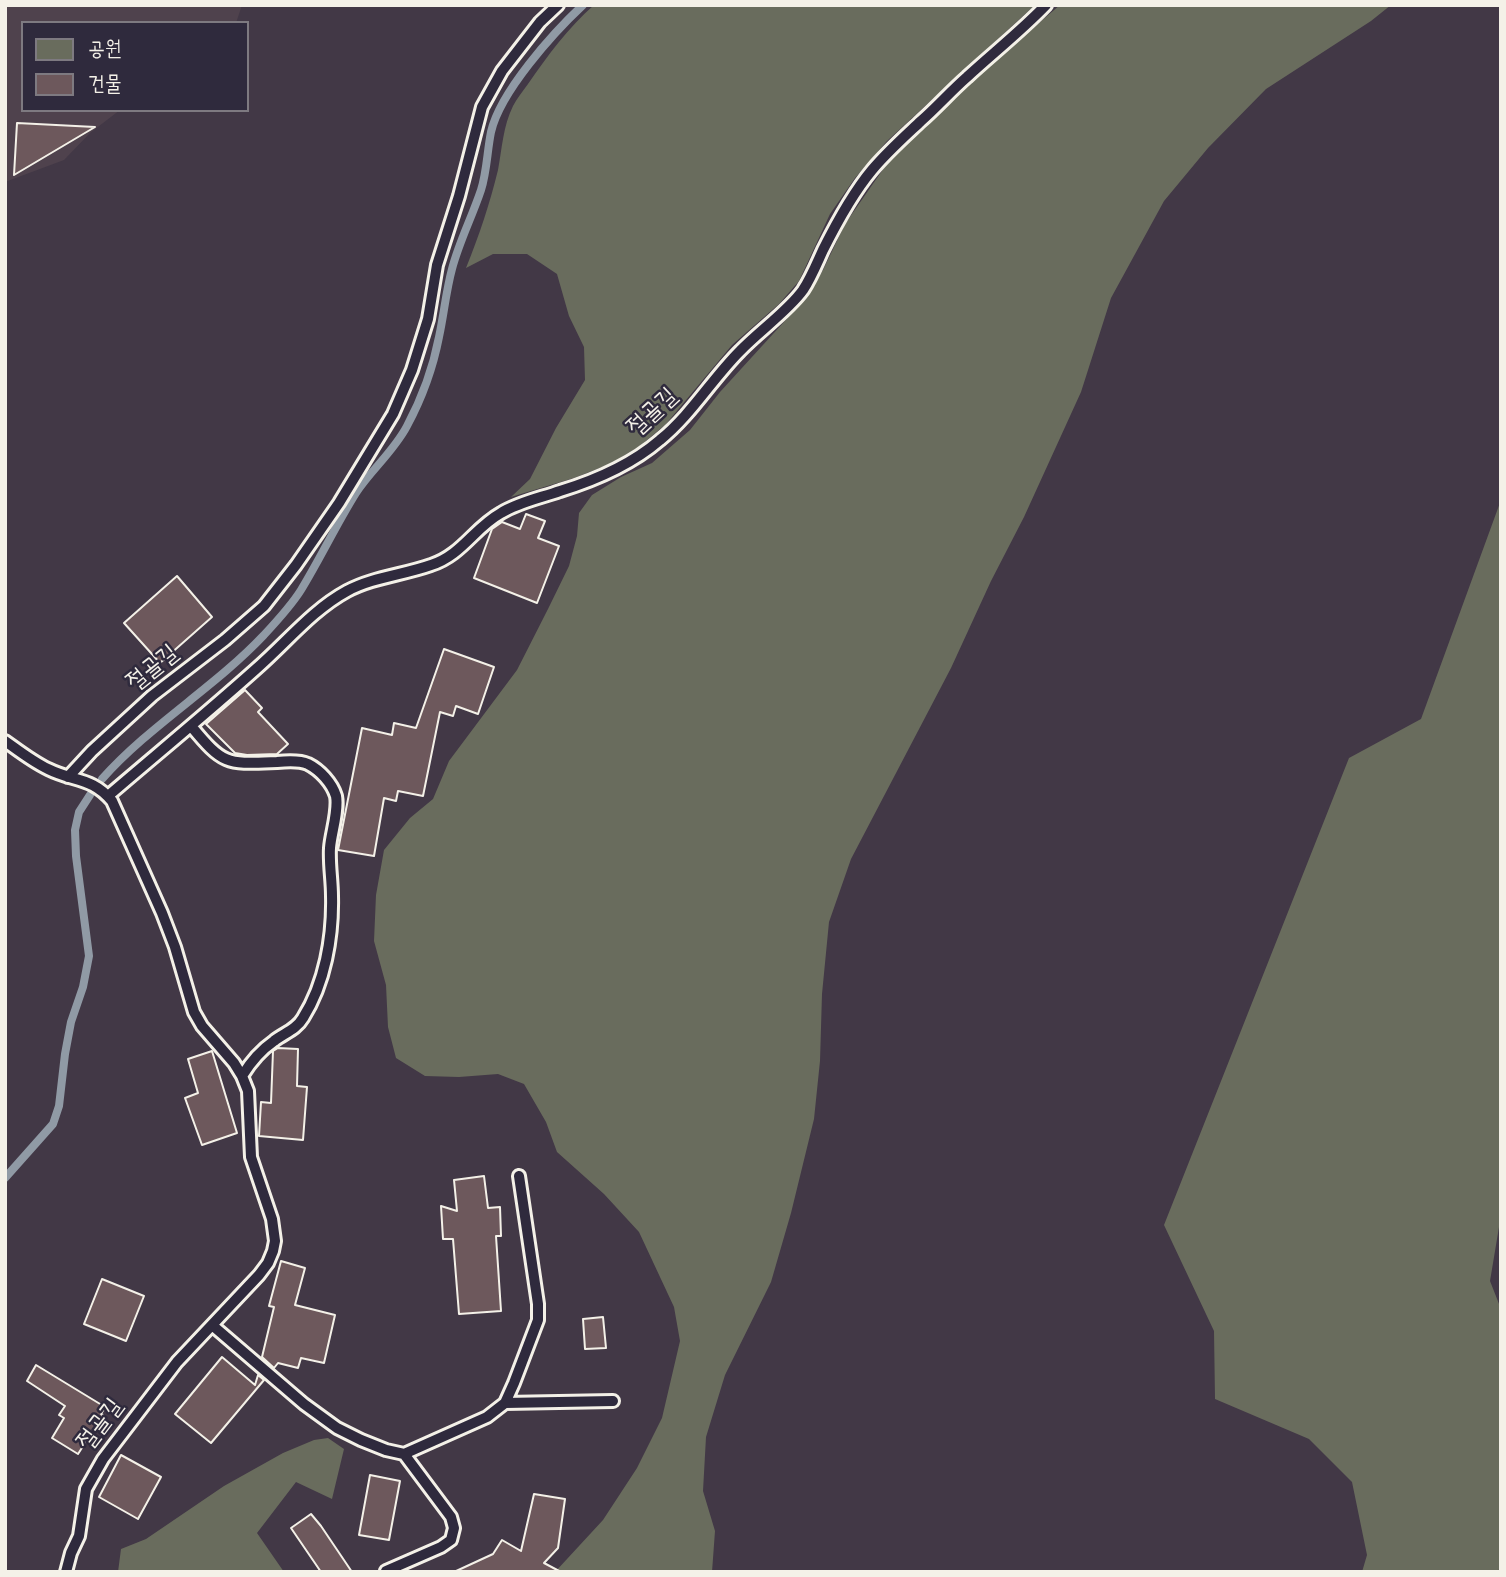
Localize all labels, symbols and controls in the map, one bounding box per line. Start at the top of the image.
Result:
legend [21,21,248,112]
text: 공원 [88,35,122,65]
text: 건물 [88,70,122,100]
street label: 절골길 [623,384,685,444]
street label: 절골길 [122,641,186,699]
street label: 절골길 [73,1394,131,1458]

